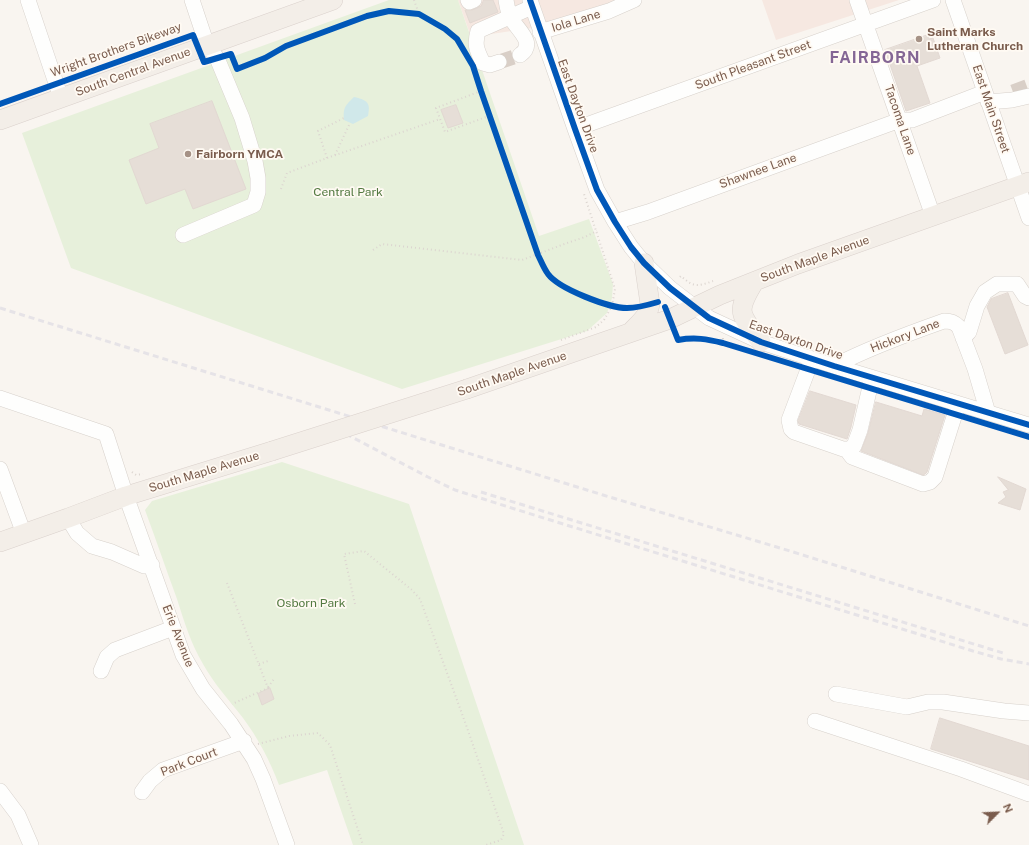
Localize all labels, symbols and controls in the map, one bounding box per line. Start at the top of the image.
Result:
street label: Iola Lane [550,7,602,35]
street label: Wright Brothers Bikeway [49,20,183,80]
place label: Saint Marks Lutheran Church [927,25,1023,53]
marker: Saint Marks Lutheran Church [914,34,924,44]
street label: South Pleasant Street [693,37,813,93]
street label: South Central Avenue [73,44,193,100]
district label: FAIRBORN [829,48,921,68]
street label: East Dayton Drive [554,57,602,155]
street label: East Main Street [969,63,1013,155]
street label: Tacoma Lane [881,83,919,157]
place label: Fairborn YMCA [196,147,283,161]
marker: Fairborn YMCA [183,149,193,159]
street label: Shawnee Lane [717,150,799,192]
park label: Central Park [313,185,383,199]
street label: South Maple Avenue [759,233,871,285]
street label: Hickory Lane [868,316,942,356]
street label: East Dayton Drive [747,317,845,363]
street label: South Maple Avenue [455,348,569,400]
street label: South Maple Avenue [147,448,261,496]
park label: Osborn Park [277,596,345,610]
street label: Erie Avenue [159,603,197,669]
street label: Park Court [159,745,219,779]
north arrow [977,793,1017,833]
text: N [1001,802,1015,814]

